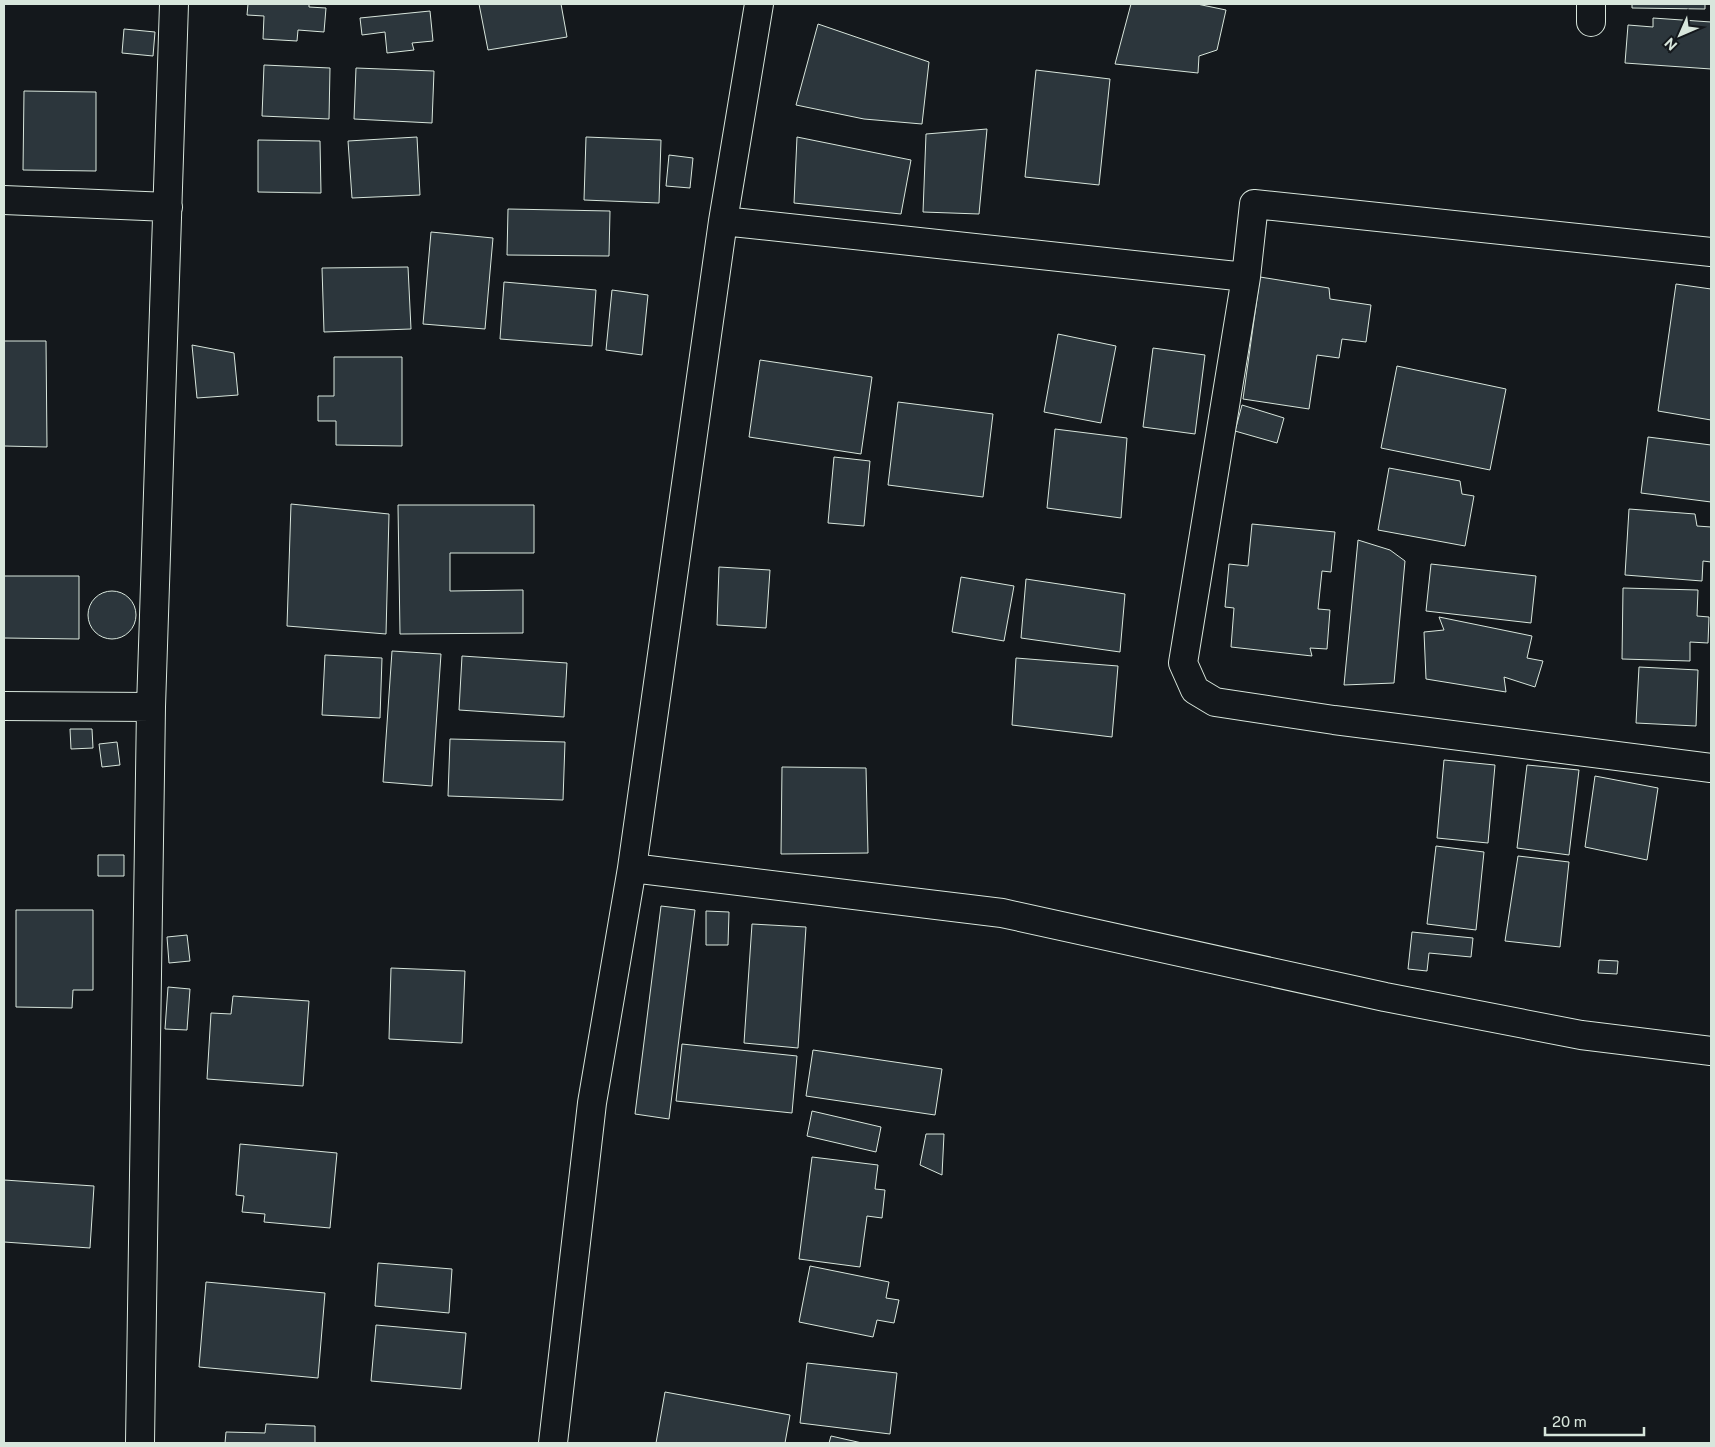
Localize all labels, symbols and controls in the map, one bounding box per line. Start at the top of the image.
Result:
north arrow [1655,10,1705,60]
text: N [1661,35,1680,54]
scale bar [1545,1404,1644,1436]
text: 20 m [1552,1413,1587,1430]

